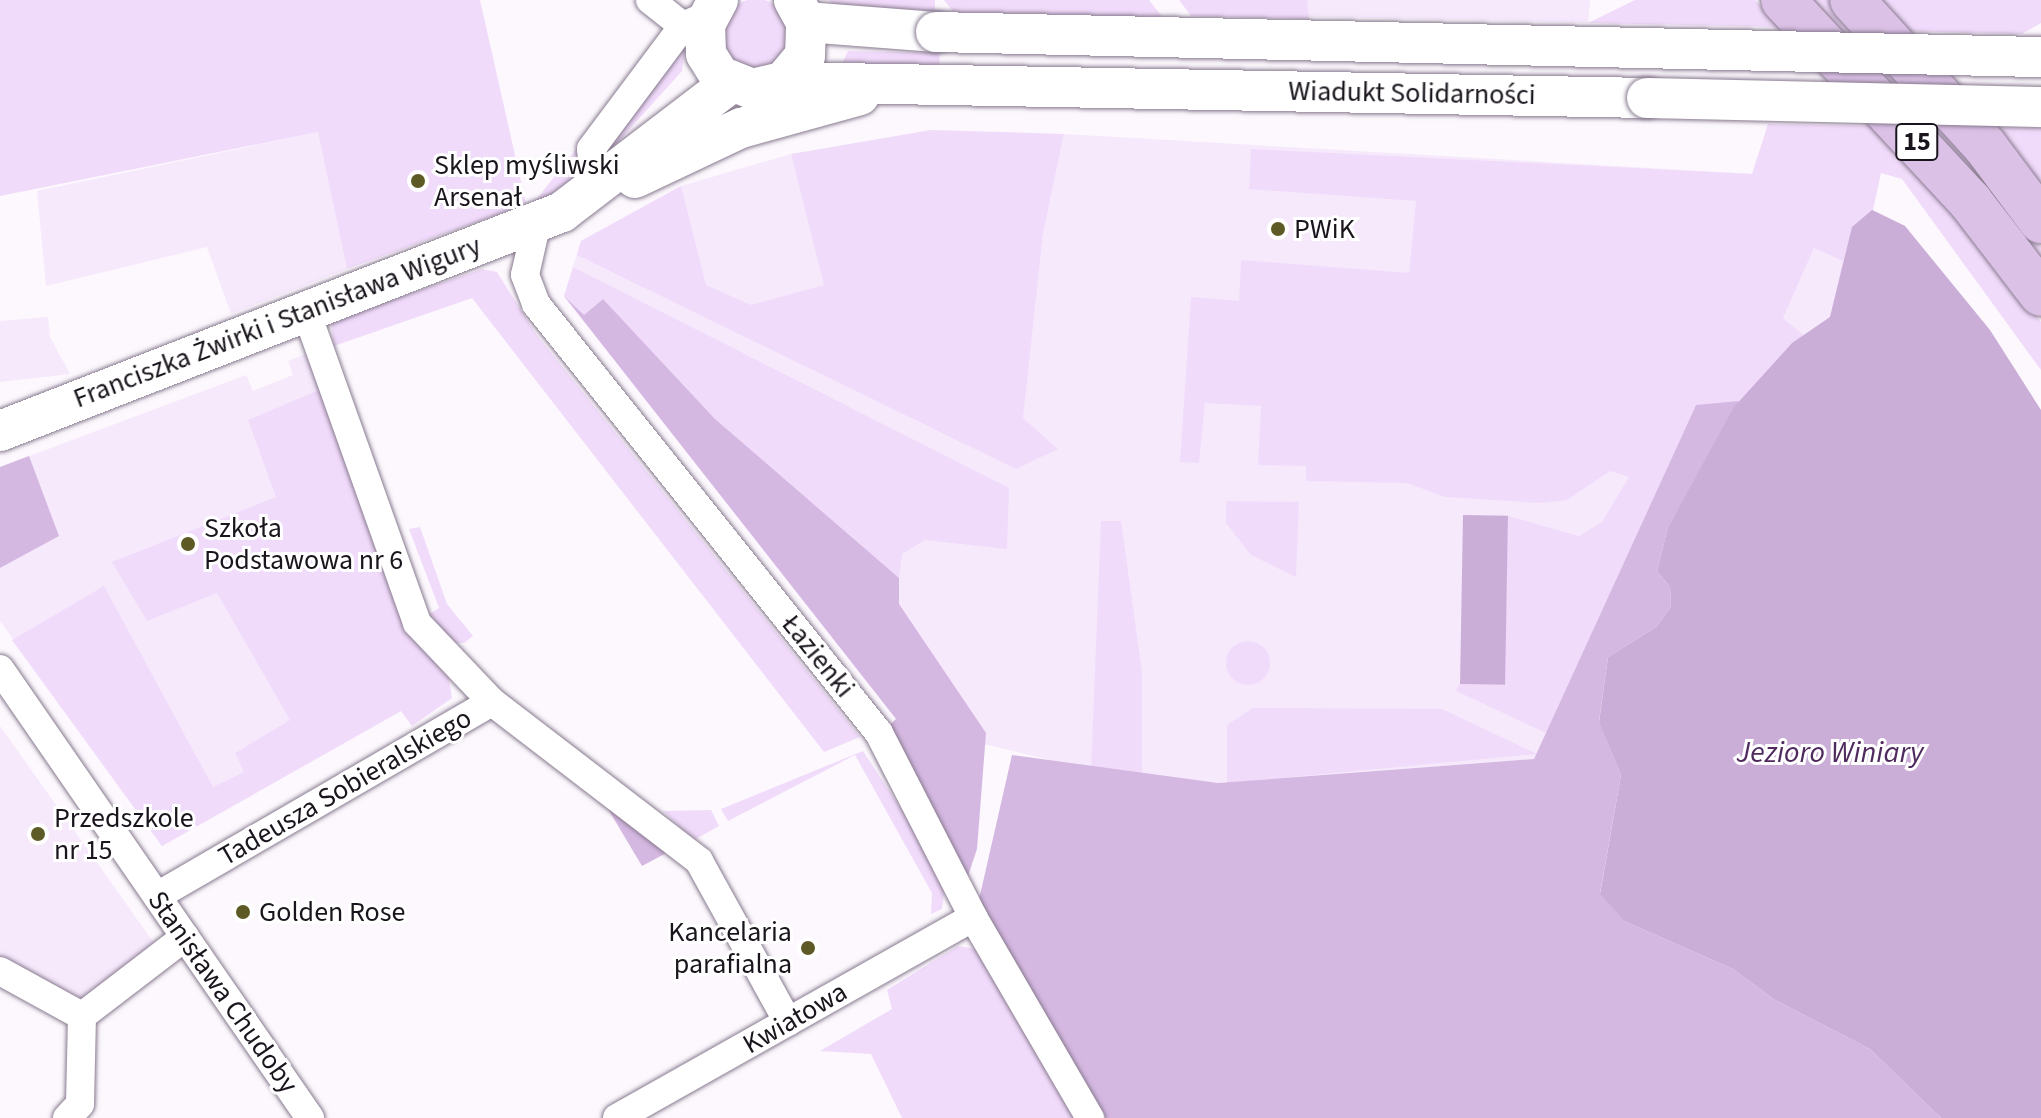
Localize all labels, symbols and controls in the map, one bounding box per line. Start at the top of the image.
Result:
street label: Wiadukt Solidarności [1288,74,1536,112]
road number: 15 [1895,120,1939,164]
place label: Sklep myśliwski Arsenał [434,148,620,214]
marker: Sklep myśliwski Arsenał [409,172,427,190]
place label: PWiK [1294,212,1355,246]
marker: PWiK [1269,220,1287,238]
street label: Franciszka Żwirki i Stanisława Wigury [69,229,485,415]
place label: Szkoła Podstawowa nr 6 [204,511,403,577]
marker: Szkoła Podstawowa nr 6 [179,535,197,553]
street label: Łazienki [774,608,862,704]
street label: Tadeusza Sobieralskiego [213,701,477,873]
water label: Jezioro Winiary [1737,735,1923,771]
place label: Przedszkole nr 15 [54,801,194,867]
marker: Przedszkole nr 15 [29,825,47,843]
street label: Stanisława Chudoby [141,885,305,1099]
place label: Golden Rose [259,895,405,929]
marker: Golden Rose [234,903,252,921]
place label: Kancelaria parafialna [668,915,792,981]
marker: Kancelaria parafialna [799,939,817,957]
street label: Kwiatowa [737,975,853,1061]

